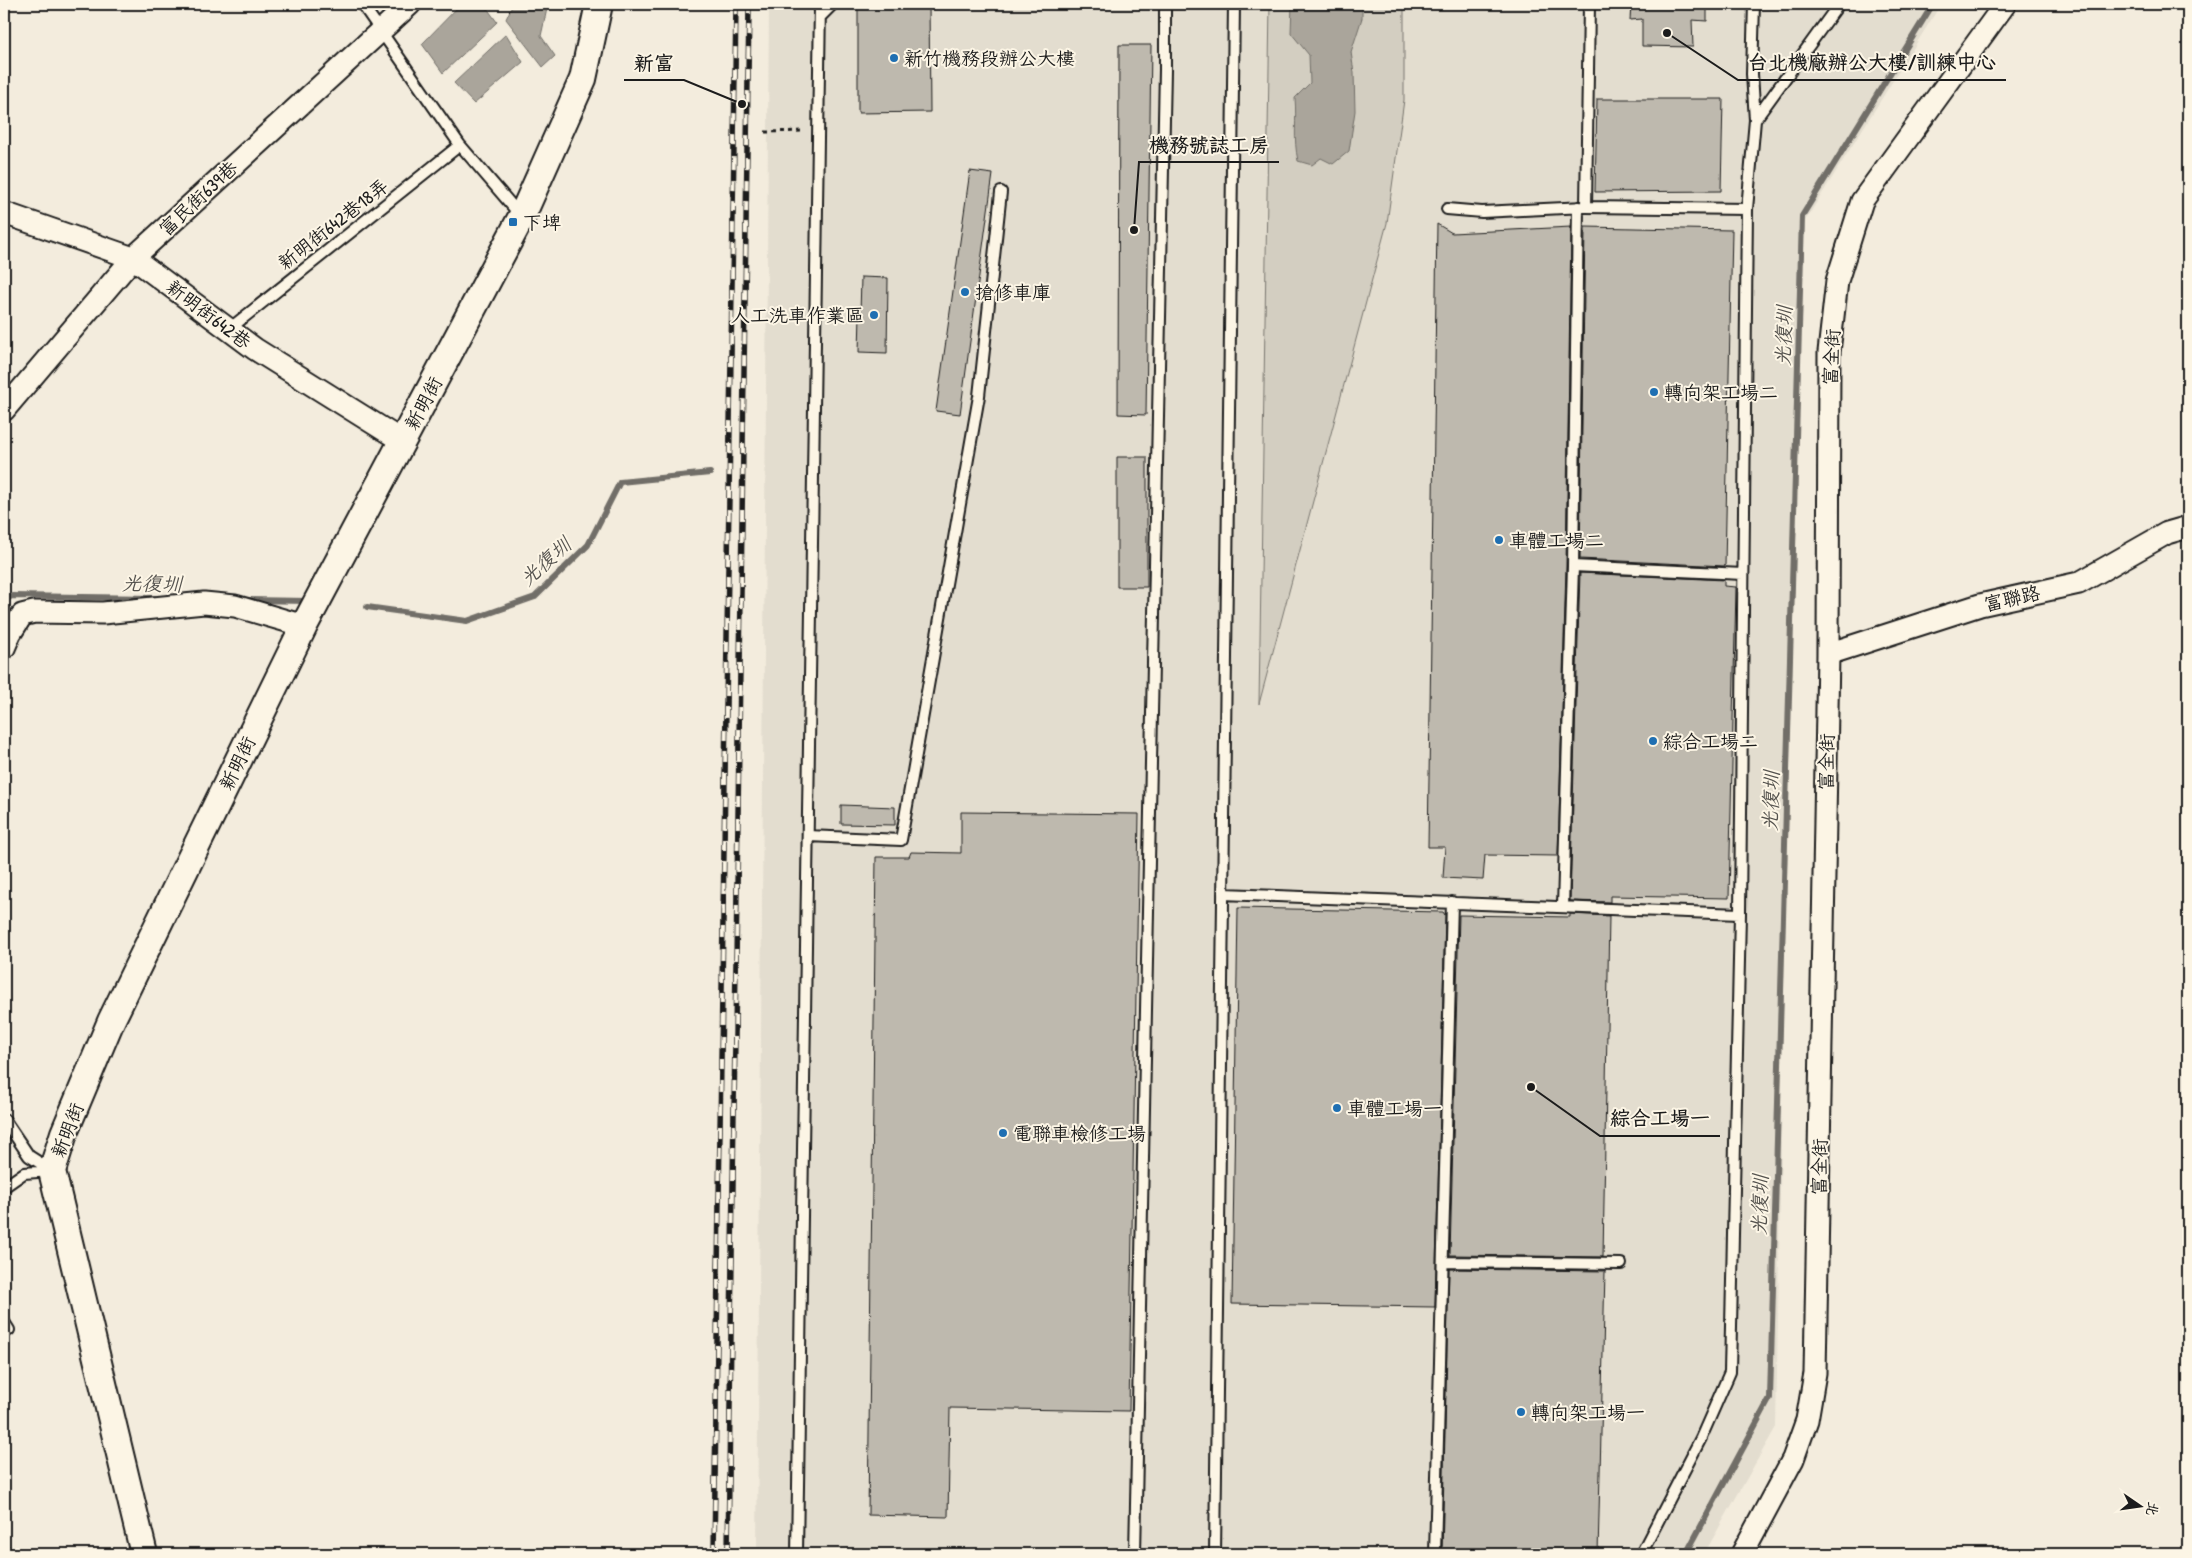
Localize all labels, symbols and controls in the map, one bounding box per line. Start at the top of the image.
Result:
callout: 新富 [624,45,684,80]
place label: 新竹機務段辦公大樓 [904,45,1075,71]
callout: 台北機廠辦公大樓/訓練中心 [1738,45,2006,80]
text: 台北機廠辦公大樓/訓練中心 [1748,48,1996,75]
text: 新富 [634,49,674,76]
marker: 新竹機務段辦公大樓 [888,52,900,64]
callout: 機務號誌工房 [1139,127,1279,162]
text: 機務號誌工房 [1149,131,1269,158]
street label: 富民街639巷 [153,155,243,241]
street label: 新明街642巷18弄 [272,173,394,275]
place label: 下埤 [523,209,561,235]
marker: 下埤 [507,216,519,228]
street label: 新明街642巷 [161,274,257,354]
place label: 搶修車庫 [975,279,1051,305]
marker: 搶修車庫 [959,286,971,298]
place label: 人工洗車作業區 [731,302,864,328]
water label: 光復圳 [1768,304,1798,366]
marker: 人工洗車作業區 [868,309,880,321]
street label: 富全街 [1817,328,1845,386]
street label: 新明街 [398,372,448,434]
place label: 轉向架工場二 [1664,379,1778,405]
marker: 轉向架工場二 [1648,386,1660,398]
place label: 車體工場二 [1509,527,1604,553]
water label: 光復圳 [514,530,578,591]
marker: 車體工場二 [1493,534,1505,546]
water label: 光復圳 [122,569,184,597]
street label: 富聯路 [1981,579,2043,617]
place label: 綜合工場二 [1663,728,1758,754]
street label: 新明街 [213,732,261,794]
street label: 富全街 [1813,733,1839,791]
marker: 綜合工場二 [1647,735,1659,747]
water label: 光復圳 [1755,769,1785,831]
place label: 車體工場一 [1347,1095,1442,1121]
street label: 新明街 [45,1099,89,1161]
callout: 綜合工場一 [1600,1101,1720,1136]
marker: 車體工場一 [1331,1102,1343,1114]
text: 綜合工場一 [1610,1104,1710,1131]
place label: 電聯車檢修工場 [1013,1120,1146,1146]
marker: 電聯車檢修工場 [997,1127,1009,1139]
street label: 富全街 [1806,1138,1832,1196]
water label: 光復圳 [1744,1173,1774,1235]
place label: 轉向架工場一 [1531,1399,1645,1425]
marker: 轉向架工場一 [1515,1406,1527,1418]
north arrow [2114,1480,2164,1530]
text: 北 [2142,1500,2164,1518]

